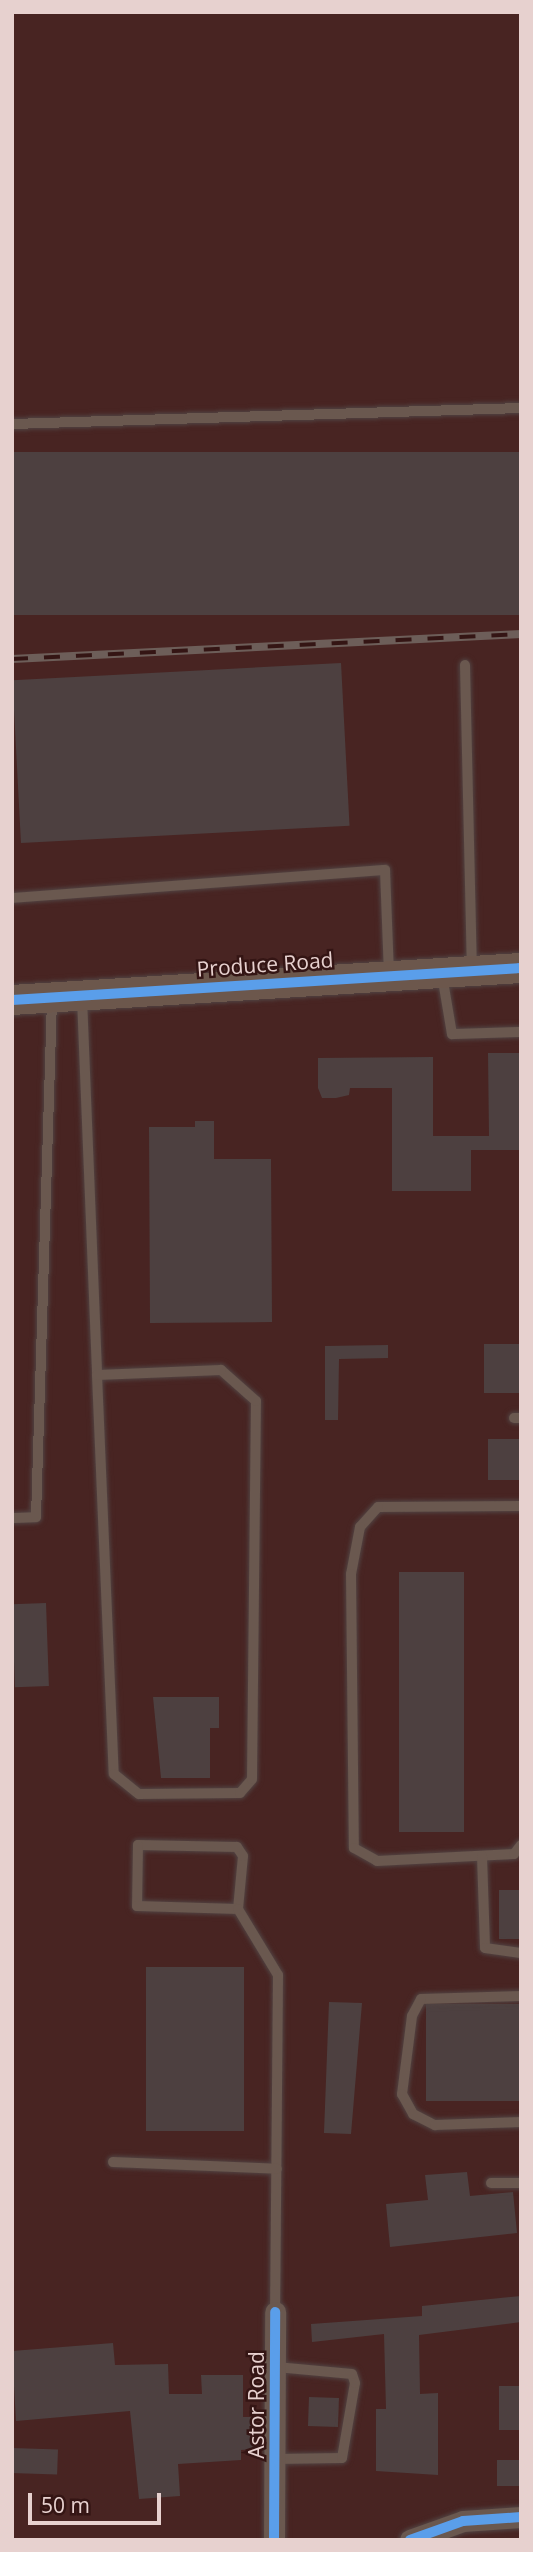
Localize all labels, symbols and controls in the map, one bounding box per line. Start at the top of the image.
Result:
street label: Produce Road [196,947,334,981]
street label: Astor Road [243,2351,269,2459]
scale bar [32,2478,164,2522]
text: 50 m [41,2491,90,2519]

